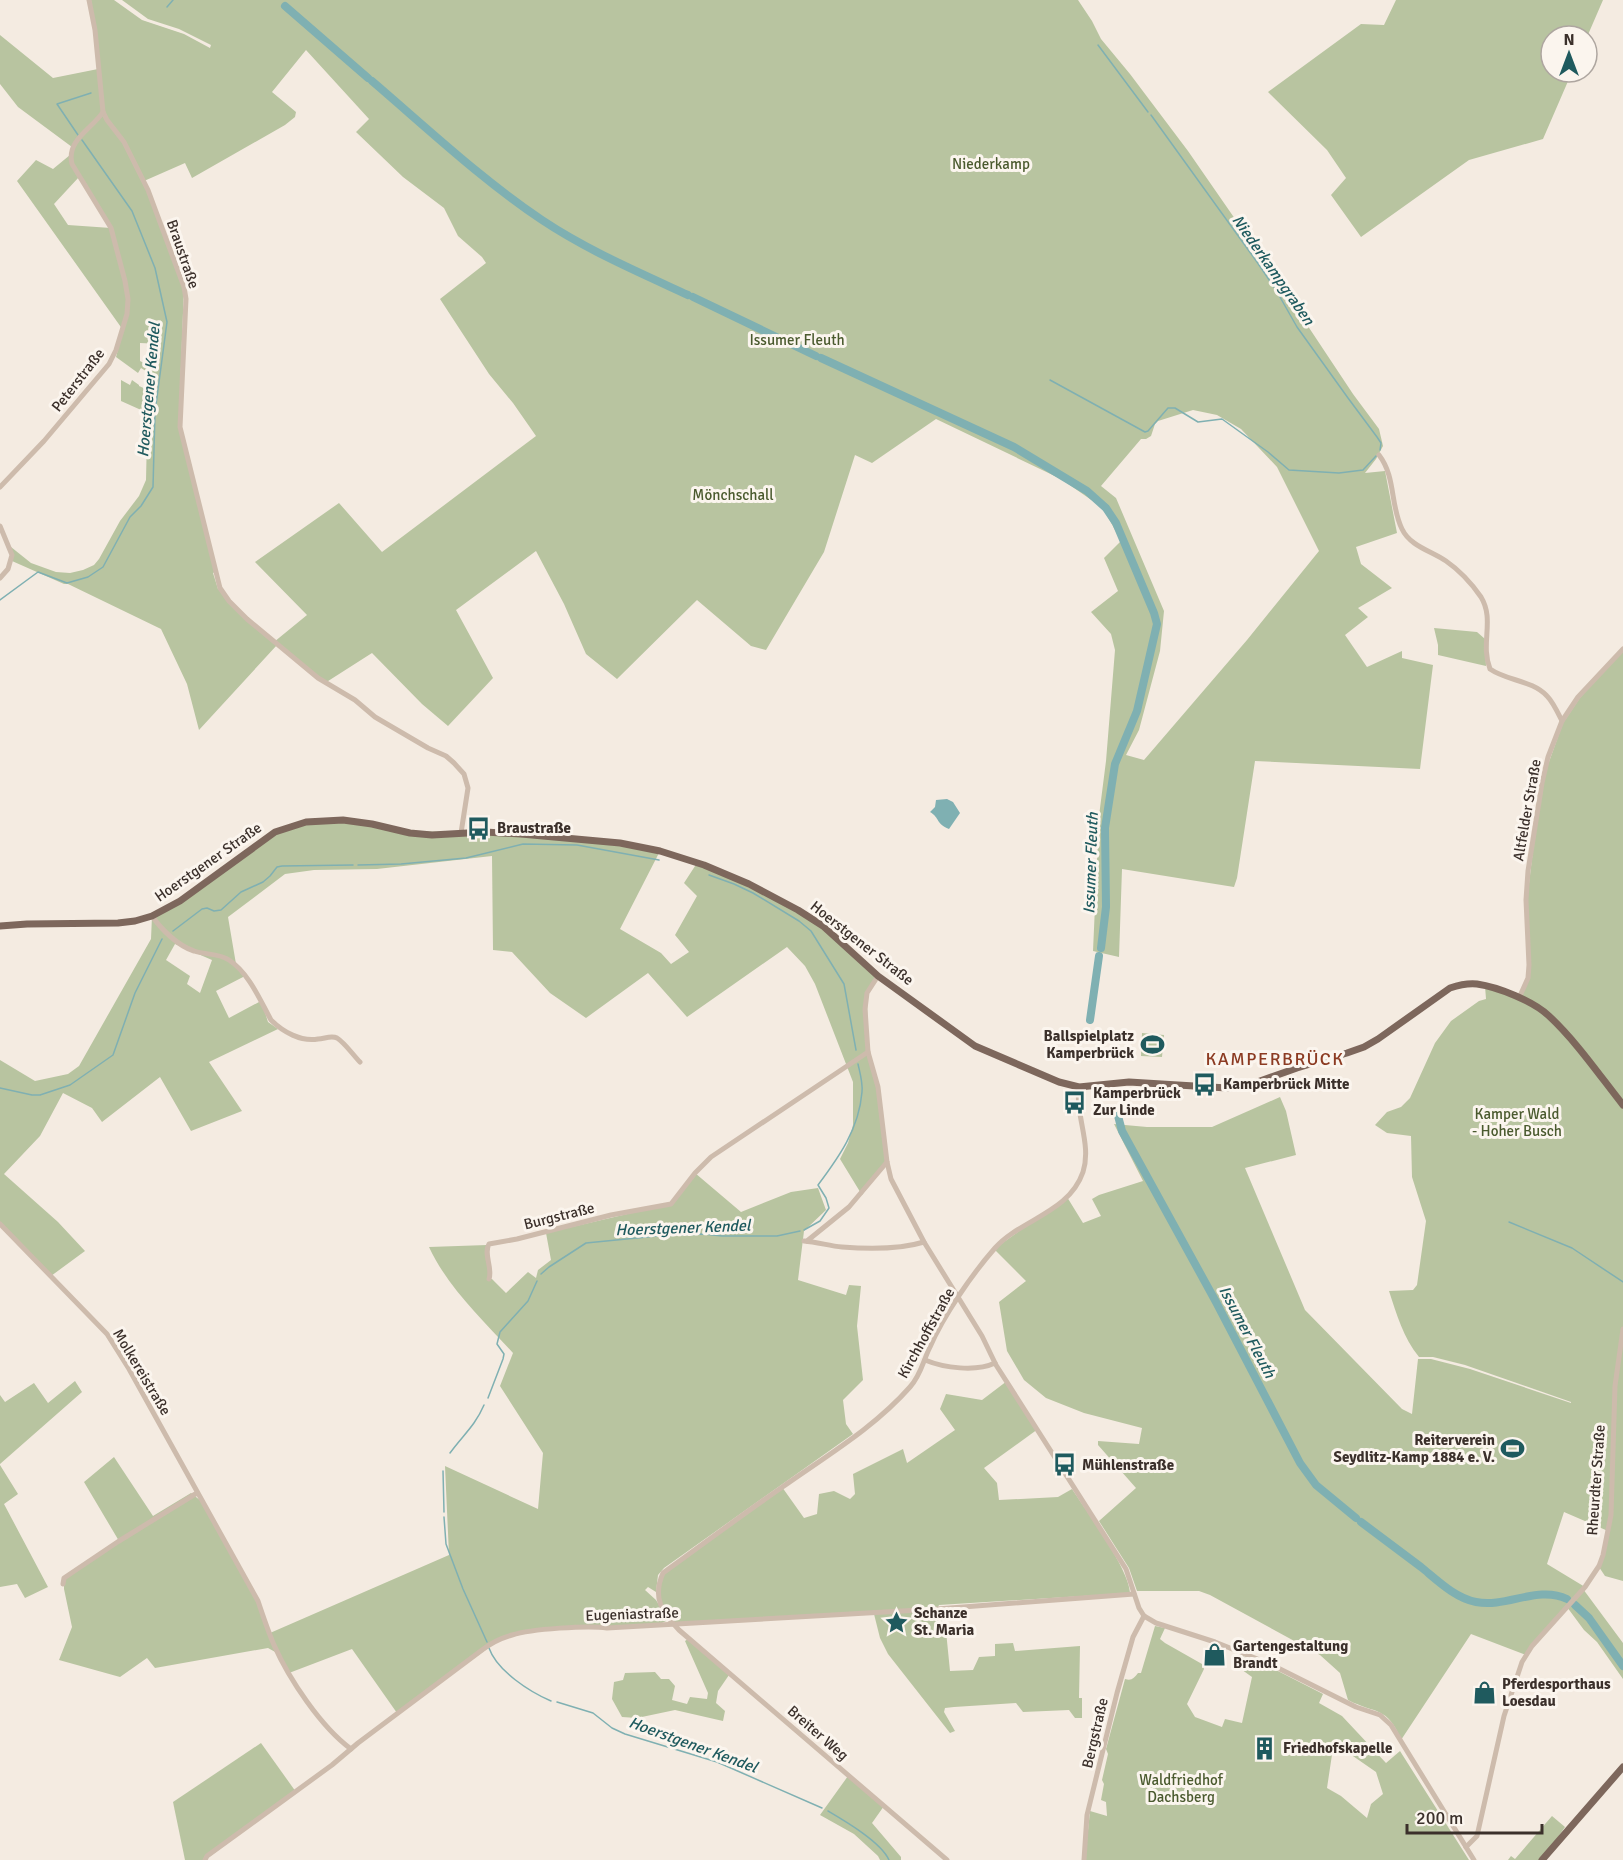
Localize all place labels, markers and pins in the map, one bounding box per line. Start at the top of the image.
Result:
bus stop icon: Braustraße [466,815,492,841]
place label: Braustraße [497,819,571,837]
place label: Ballspielplatz Kamperbrück [1044,1027,1134,1062]
sports icon: Ballspielplatz Kamperbrück [1139,1032,1165,1058]
bus stop icon: Kamperbrück Mitte [1192,1071,1218,1097]
place label: Kamperbrück Mitte [1223,1075,1350,1093]
place label: Kamperbrück Zur Linde [1093,1084,1181,1119]
bus stop icon: Kamperbrück Zur Linde [1062,1089,1088,1115]
place label: Reiterverein Seydlitz-Kamp 1884 e. V. [1334,1431,1495,1466]
sports icon: Reiterverein Seydlitz-Kamp 1884 e. V. [1500,1436,1526,1462]
bus stop icon: Mühlenstraße [1051,1452,1077,1478]
place label: Mühlenstraße [1082,1456,1174,1474]
place label: Schanze St. Maria [914,1604,974,1639]
place icon: Schanze St. Maria [883,1609,909,1635]
place label: Gartengestaltung Brandt [1233,1637,1348,1672]
shop icon: Gartengestaltung Brandt [1202,1642,1228,1668]
place label: Pferdesporthaus Loesdau [1502,1675,1611,1710]
shop icon: Pferdesporthaus Loesdau [1471,1680,1497,1706]
building icon: Friedhofskapelle [1252,1735,1278,1761]
place label: Friedhofskapelle [1283,1739,1393,1757]

